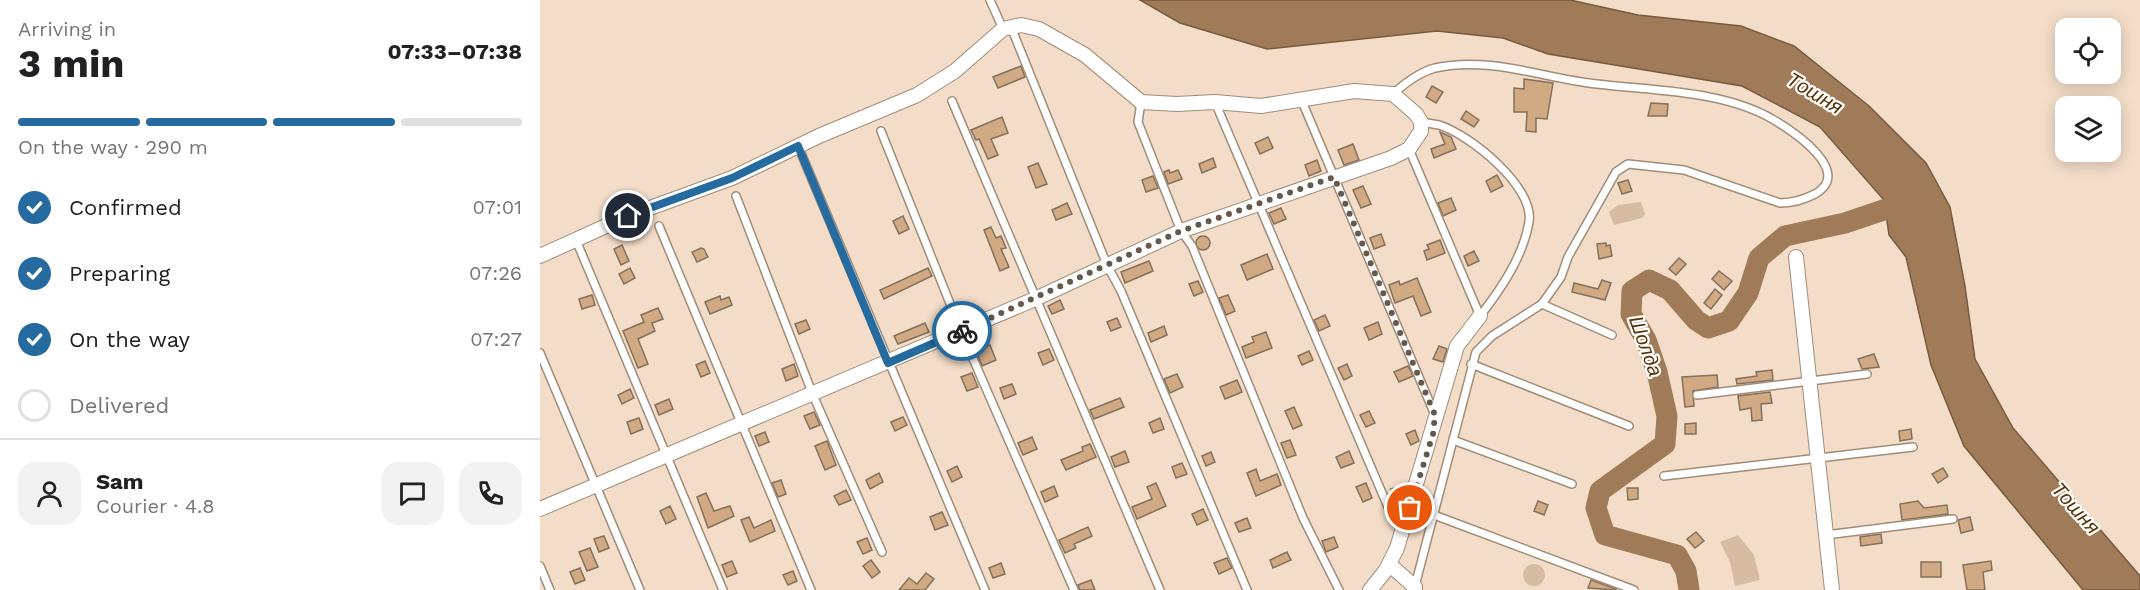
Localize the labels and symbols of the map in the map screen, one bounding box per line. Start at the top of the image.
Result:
water label: Тошня [1783,67,1848,119]
pin [602,190,653,241]
courier [932,301,992,361]
water label: Шолда [1624,313,1668,379]
water label: Тошня [2047,477,2106,539]
pin [1384,482,1435,533]

